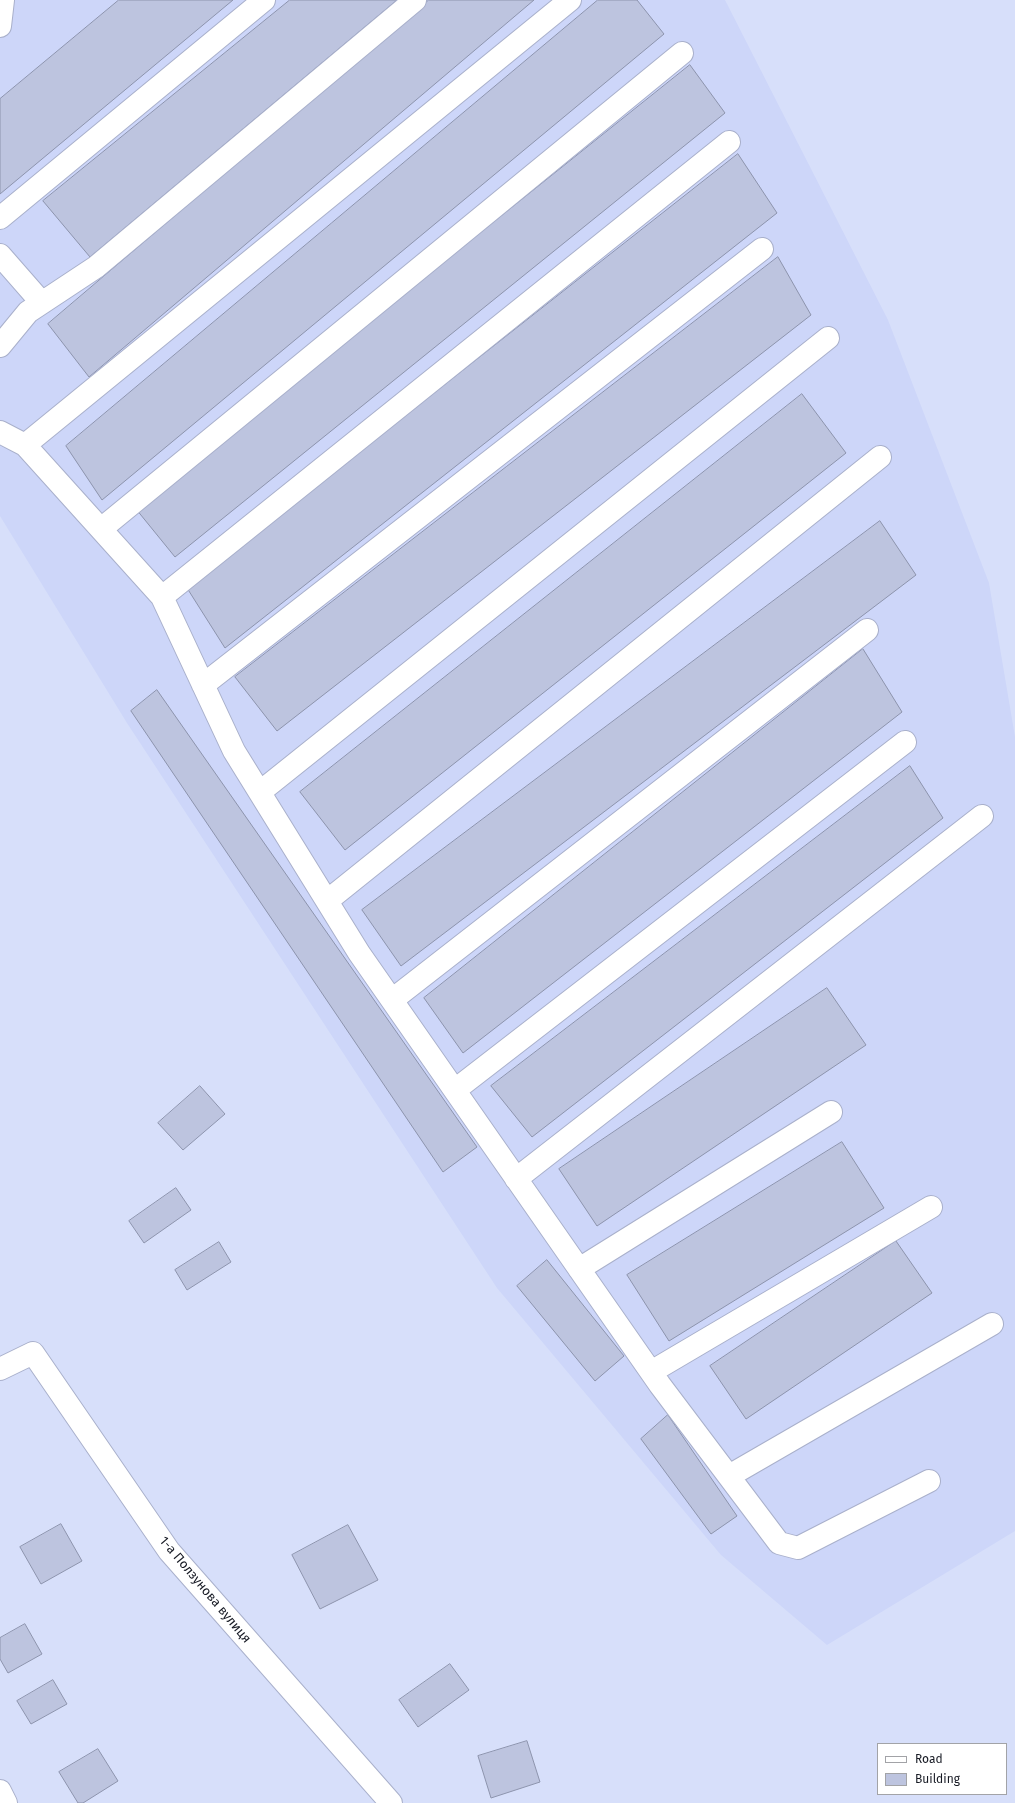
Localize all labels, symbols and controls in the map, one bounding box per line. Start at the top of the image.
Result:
street label: 1-а Ползунова вулиця [156,1534,254,1646]
legend [877,1743,1007,1795]
text: Road [915,1752,943,1766]
text: Building [915,1772,960,1786]

